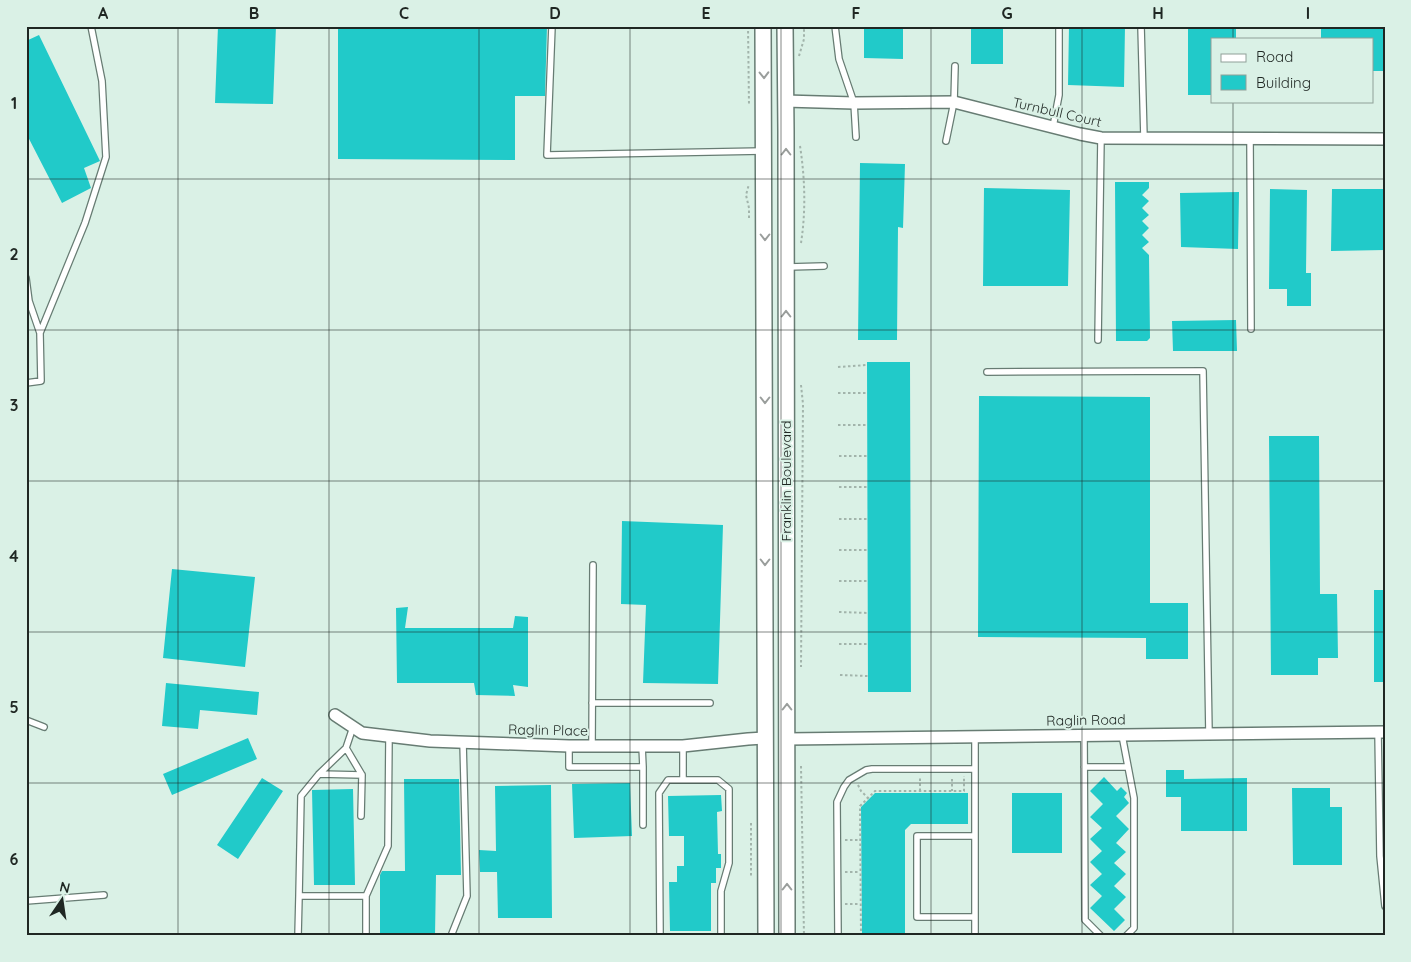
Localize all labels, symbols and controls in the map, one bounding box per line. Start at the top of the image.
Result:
text: A [98,3,109,23]
text: B [249,3,259,23]
text: C [399,3,409,23]
text: D [549,3,561,23]
text: E [701,3,711,23]
text: F [852,3,861,23]
text: G [1001,3,1013,23]
text: H [1152,3,1164,23]
text: I [1306,3,1310,23]
legend [1211,38,1374,102]
text: Road [1256,47,1293,66]
one-way arrow [759,72,769,79]
text: Building [1256,73,1311,92]
text: 1 [11,93,17,113]
street label: Turnbull Court [1011,93,1103,131]
one-way arrow [781,147,791,155]
one-way arrow [760,234,770,242]
text: 2 [9,244,19,264]
one-way arrow [781,310,791,318]
text: 3 [10,395,18,415]
one-way arrow [760,396,770,404]
street label: Franklin Boulevard [777,420,795,542]
text: 4 [9,546,19,566]
one-way arrow [760,559,771,567]
text: 5 [9,697,19,717]
one-way arrow [782,703,792,710]
street label: Raglin Road [1046,710,1126,730]
street label: Raglin Place [508,720,588,740]
text: 6 [10,849,19,869]
north arrow [38,874,88,924]
text: N [58,877,72,897]
one-way arrow [782,883,792,890]

